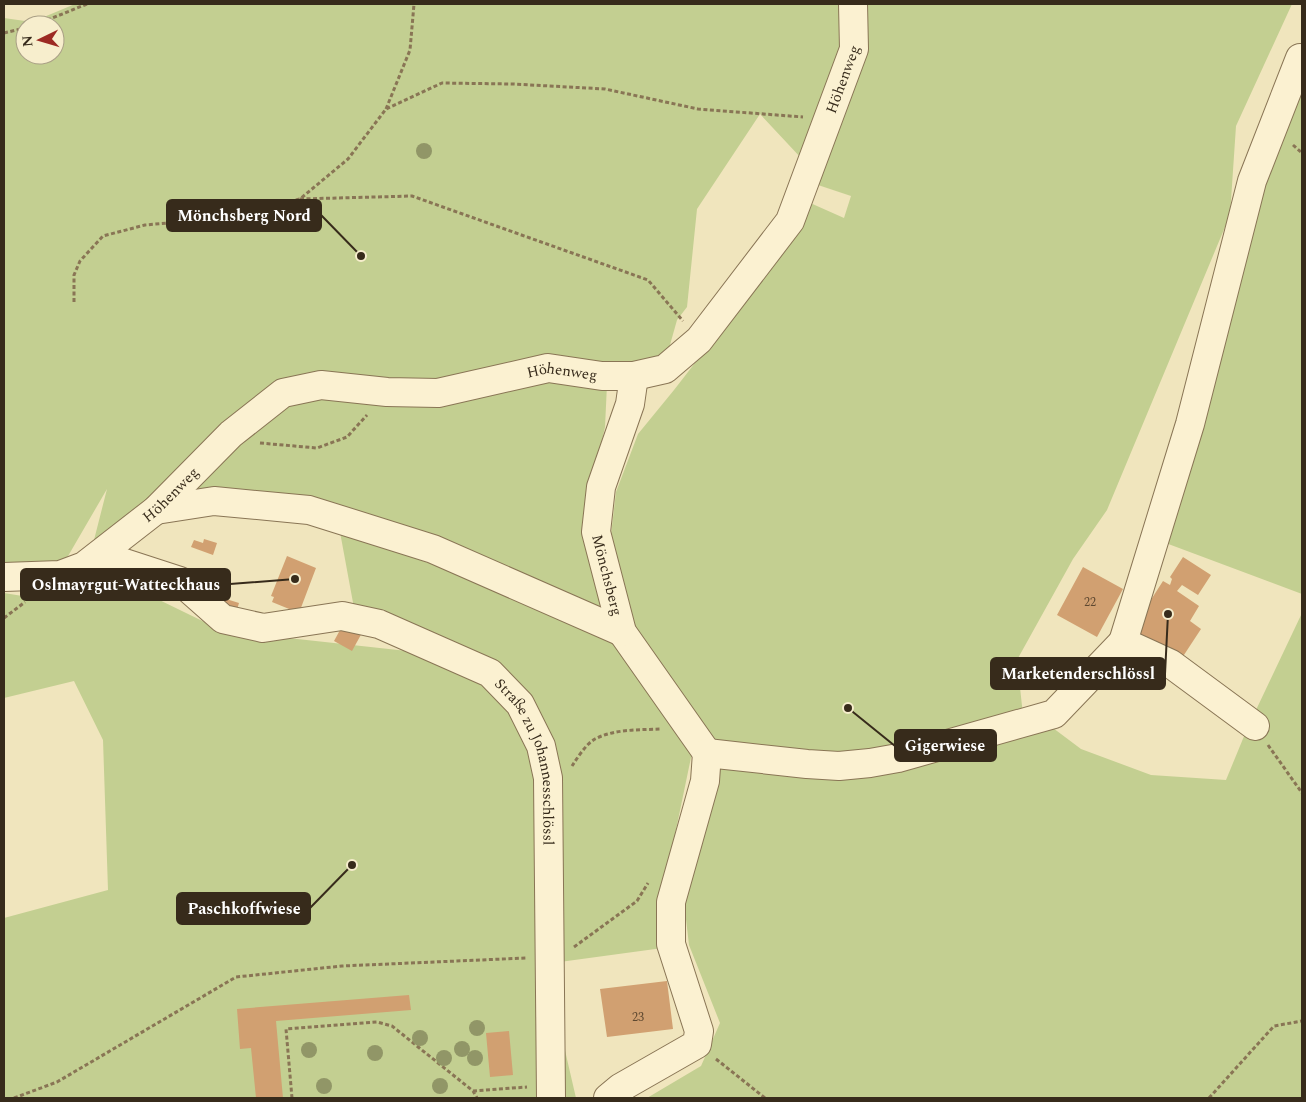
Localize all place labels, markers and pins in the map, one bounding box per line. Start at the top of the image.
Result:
callout: Mönchsberg Nord [167,200,321,231]
callout: Oslmayrgut-Watteckhaus [21,569,230,600]
callout: Marketenderschlössl [991,658,1165,689]
callout: Gigerwiese [895,730,996,761]
callout: Paschkoffwiese [177,893,310,924]

